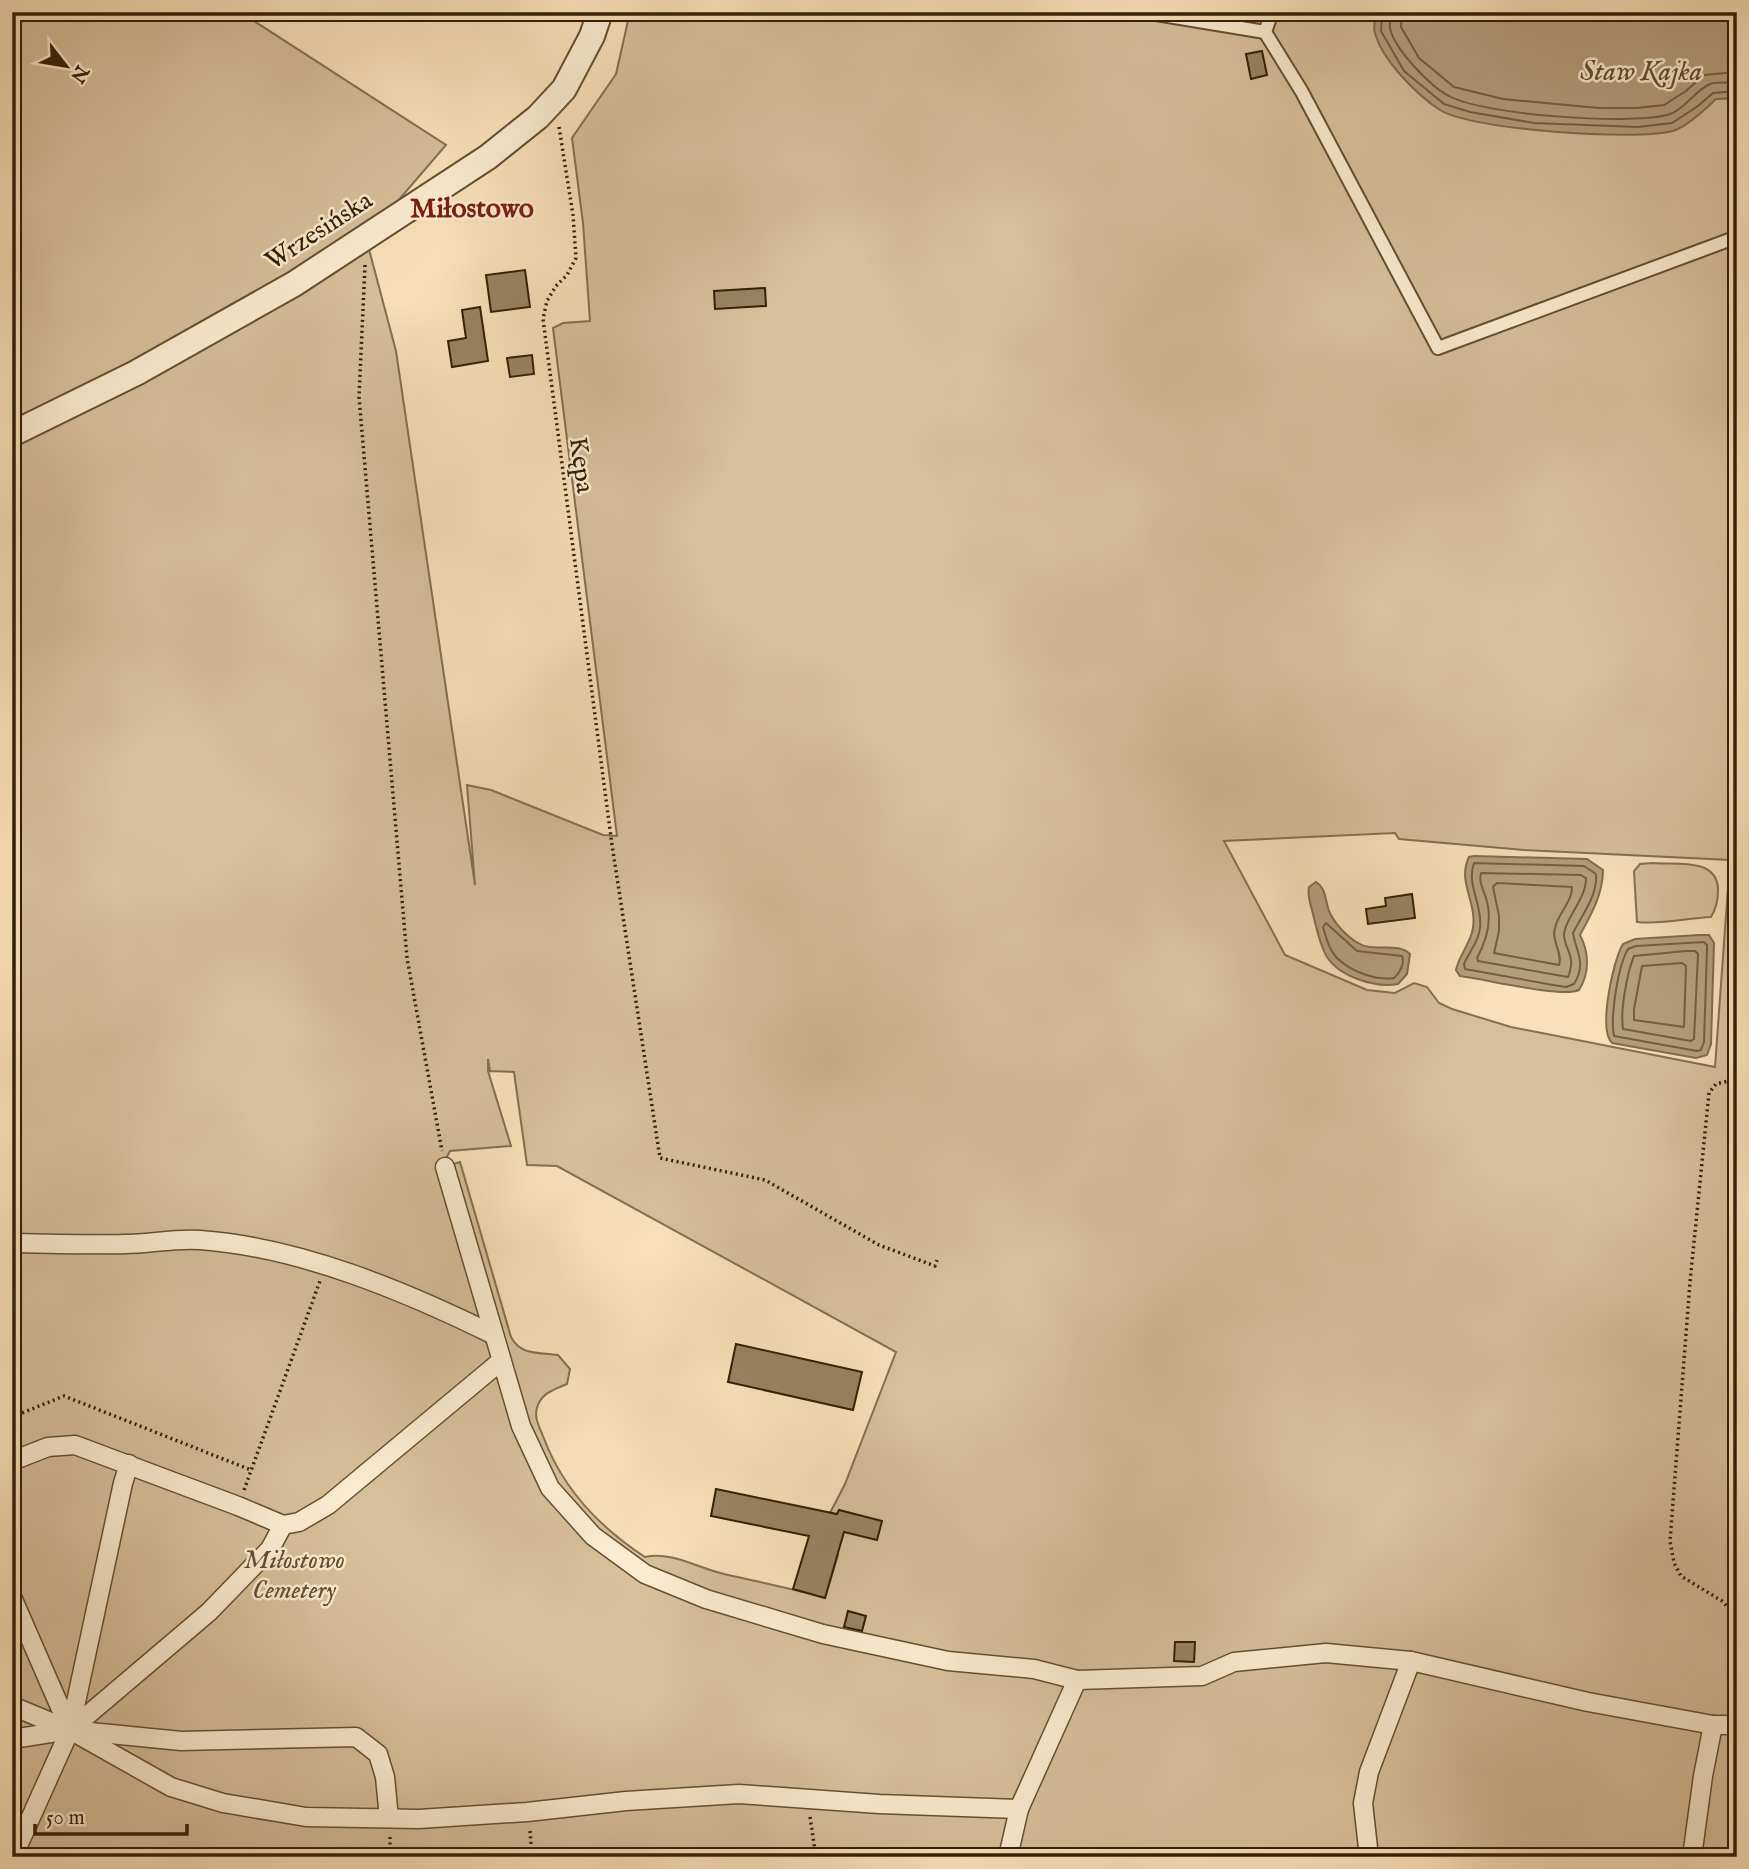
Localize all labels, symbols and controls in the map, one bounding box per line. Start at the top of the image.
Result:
north arrow [32,32,102,102]
water label: Staw Kajka [1580,55,1702,90]
text: N [64,60,94,87]
street label: Wrzesińska [259,184,379,278]
district label: Miłostowo [410,192,534,227]
street label: Kępa [561,435,601,496]
park label: Miłostowo Cemetery [243,1544,345,1607]
scale bar [35,1792,187,1836]
text: 50 m [46,1805,85,1832]

